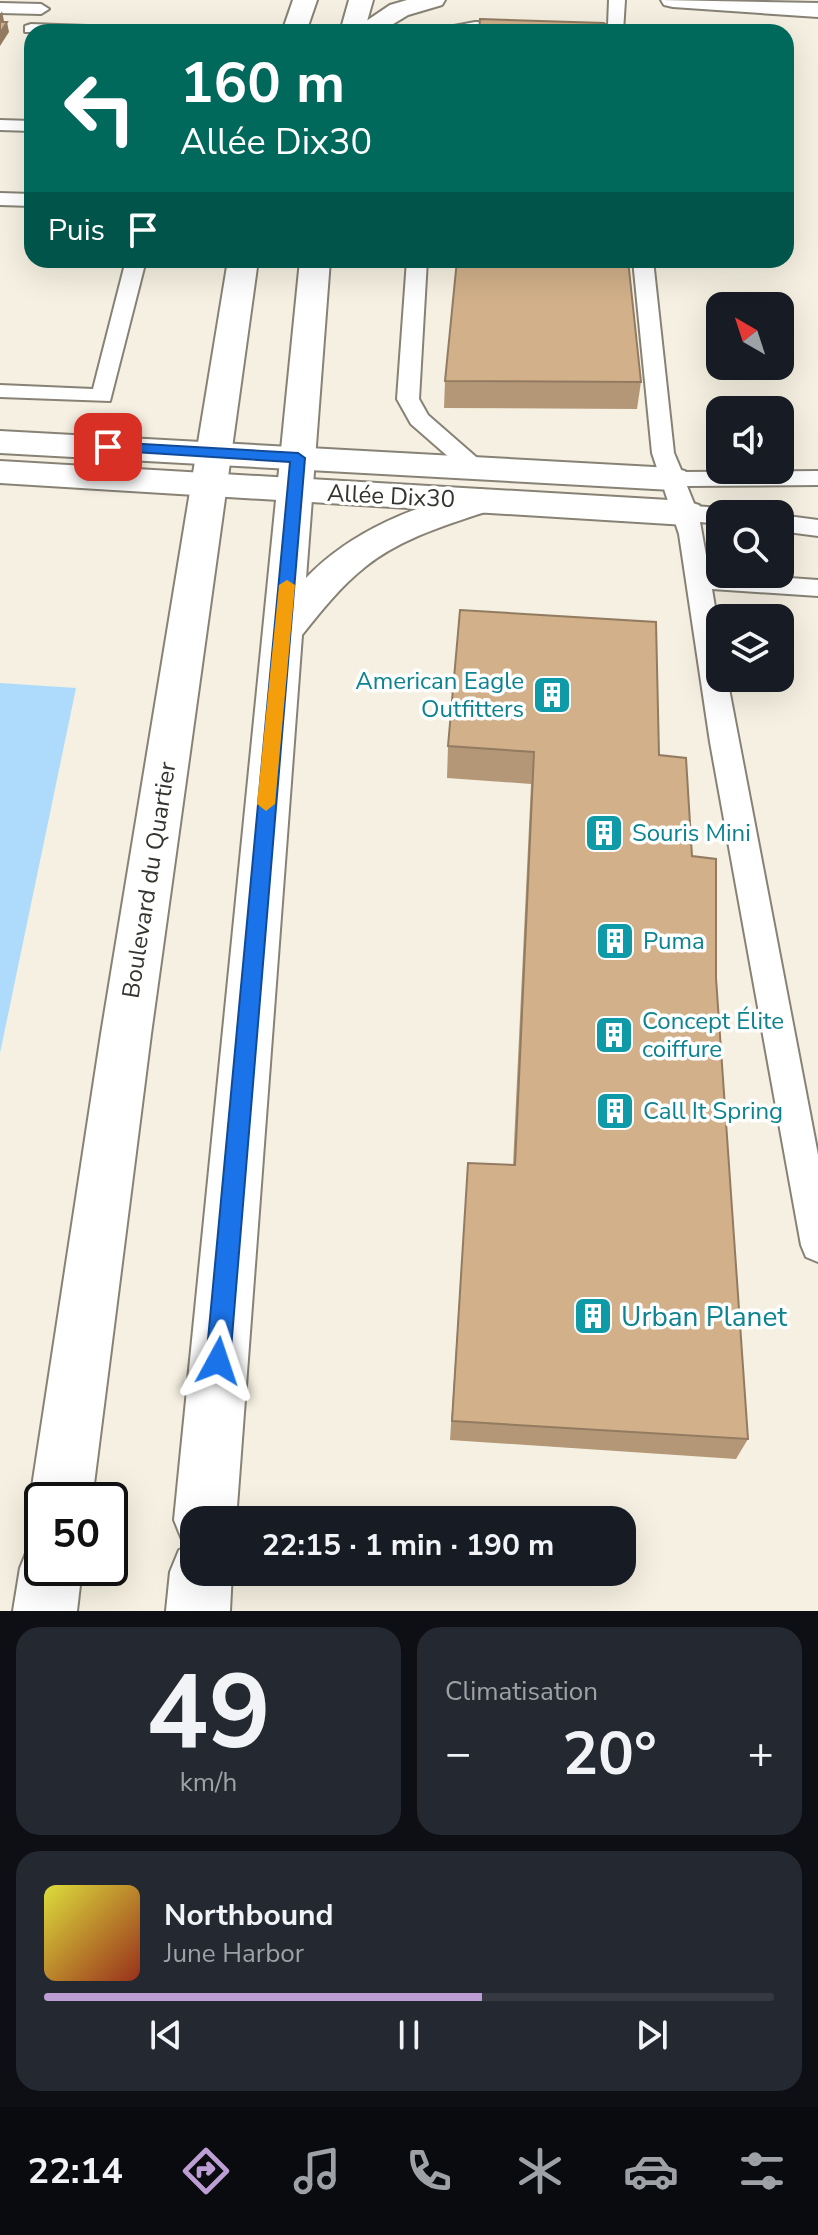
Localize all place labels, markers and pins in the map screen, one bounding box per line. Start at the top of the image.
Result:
pin [74,413,142,481]
place label: American Eagle Outfitters [355,665,524,725]
building icon: American Eagle Outfitters [531,674,573,716]
building icon: Souris Mini [583,812,625,854]
place label: Souris Mini [632,817,751,849]
building icon: Puma [594,920,636,962]
place label: Puma [643,925,705,957]
place label: Concept Élite coiffure [642,1005,784,1065]
building icon: Concept Élite coiffure [593,1014,635,1056]
building icon: Call It Spring [594,1090,636,1132]
place label: Call It Spring [643,1095,783,1127]
building icon: Urban Planet [572,1295,614,1337]
place label: Urban Planet [621,1298,787,1336]

